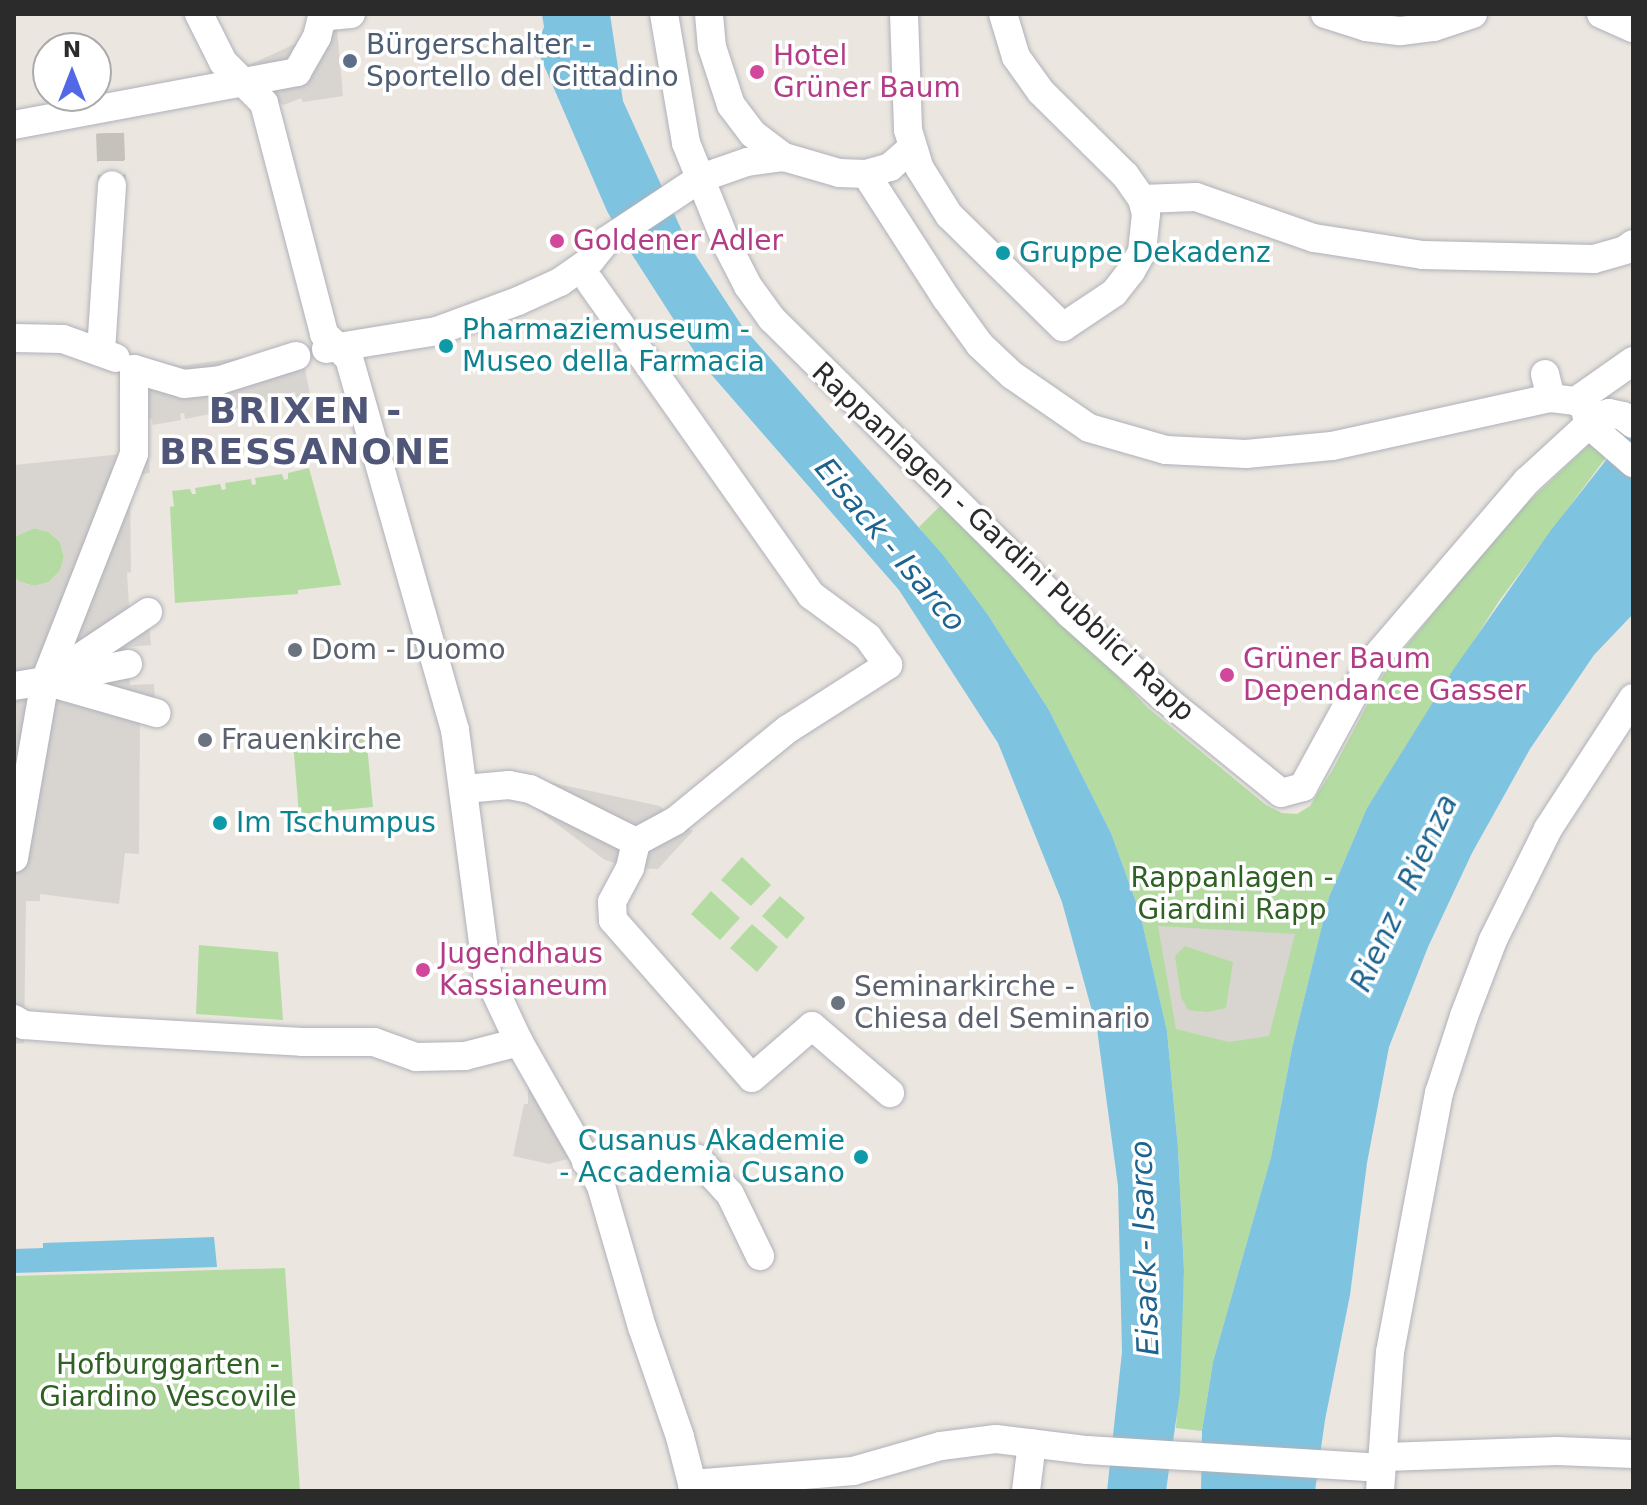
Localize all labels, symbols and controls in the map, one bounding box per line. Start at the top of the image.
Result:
place label: Bürgerschalter - Sportello del Cittadino [366,28,679,94]
north arrow [32,32,112,112]
text: N [63,37,81,62]
place label: Hotel Grüner Baum [773,39,961,105]
marker: Bürgerschalter - Sportello del Cittadino [341,52,359,70]
marker: Hotel Grüner Baum [748,63,766,81]
place label: Goldener Adler [573,224,783,258]
marker: Goldener Adler [548,232,566,250]
place label: Gruppe Dekadenz [1019,236,1271,270]
marker: Gruppe Dekadenz [994,244,1012,262]
place label: Pharmaziemuseum - Museo della Farmacia [462,313,765,379]
marker: Pharmaziemuseum - Museo della Farmacia [437,337,455,355]
street label: Rappanlagen - Gardini Pubblici Rapp [805,356,1201,728]
district label: BRIXEN - BRESSANONE [159,388,453,473]
water label: Eisack - Isarco [807,451,973,639]
place label: Dom - Duomo [311,633,506,667]
marker: Dom - Duomo [286,641,304,659]
place label: Grüner Baum Dependance Gasser [1243,642,1526,708]
marker: Grüner Baum Dependance Gasser [1218,666,1236,684]
place label: Frauenkirche [221,723,402,757]
marker: Frauenkirche [196,731,214,749]
water label: Rienz - Rienza [1343,789,1465,997]
place label: Im Tschumpus [236,806,436,840]
marker: Im Tschumpus [211,814,229,832]
park label: Rappanlagen - Giardini Rapp [1130,861,1334,927]
place label: Jugendhaus Kassianeum [439,937,608,1003]
marker: Jugendhaus Kassianeum [414,961,432,979]
place label: Seminarkirche - Chiesa del Seminario [854,970,1150,1036]
marker: Seminarkirche - Chiesa del Seminario [829,994,847,1012]
place label: Cusanus Akademie - Accademia Cusano [559,1124,845,1190]
water label: Eisack - Isarco [1123,1140,1167,1356]
marker: Cusanus Akademie - Accademia Cusano [852,1148,870,1166]
park label: Hofburggarten - Giardino Vescovile [39,1348,297,1414]

